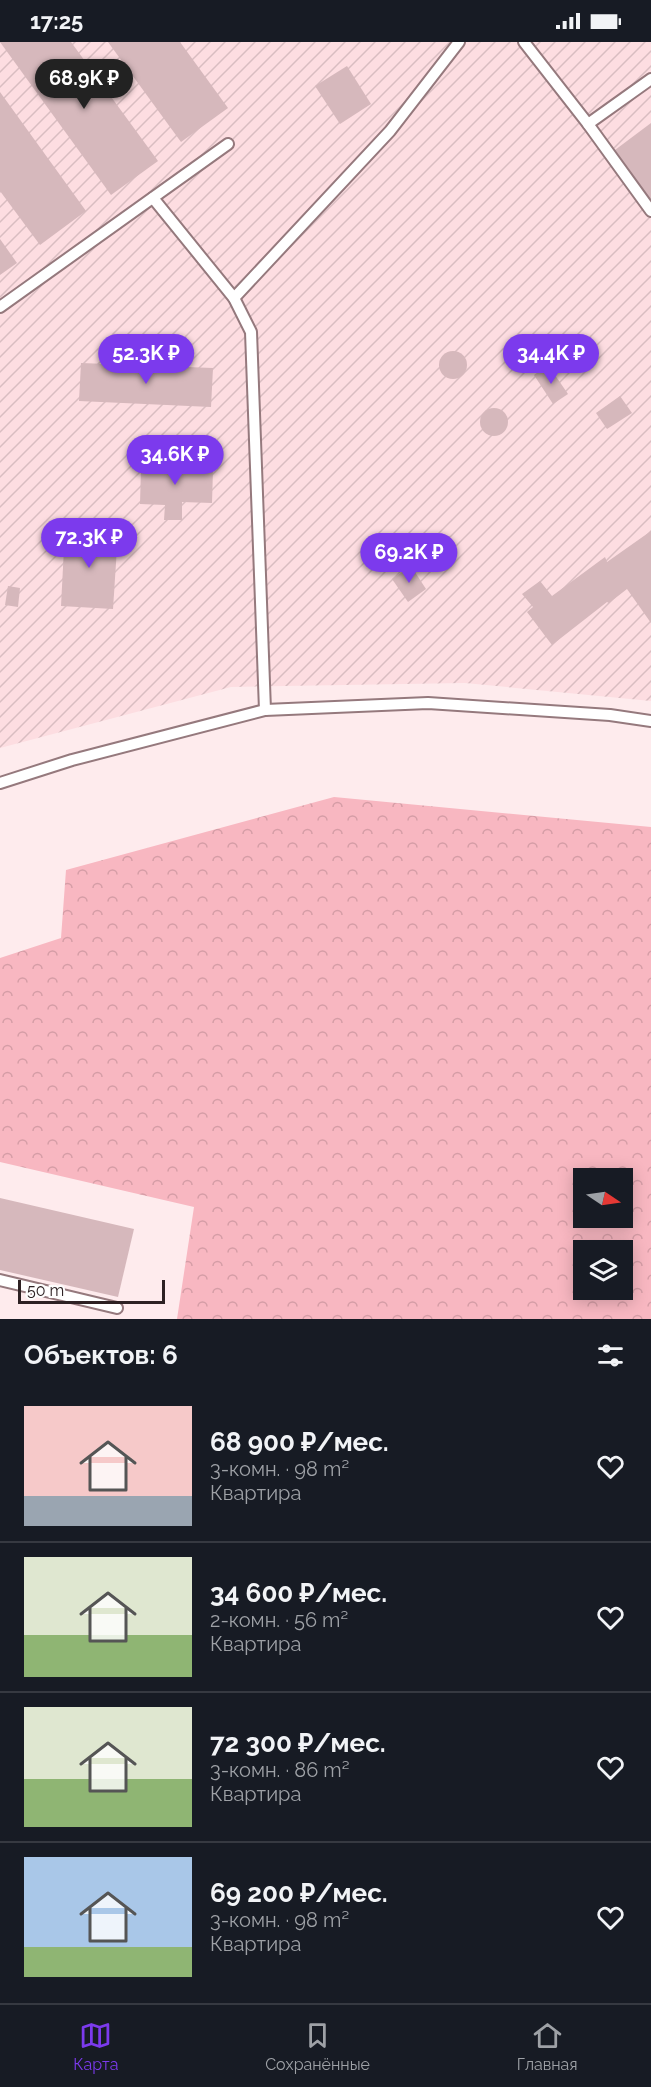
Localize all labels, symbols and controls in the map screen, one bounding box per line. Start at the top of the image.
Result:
text: 17:25 [30,8,83,34]
pin: 68.9K ₽ [29,59,139,110]
text: 68.9K ₽ [49,66,119,90]
pin: 52.3K ₽ [91,334,201,385]
pin: 34.4K ₽ [496,334,606,385]
text: 52.3K ₽ [112,341,180,365]
text: 34.4K ₽ [517,341,585,365]
pin: 34.6K ₽ [120,435,230,486]
text: 34.6K ₽ [141,442,209,466]
pin: 72.3K ₽ [34,518,144,569]
text: 72.3K ₽ [55,525,123,549]
pin: 69.2K ₽ [354,533,464,584]
text: 69.2K ₽ [374,540,444,564]
north arrow [573,1168,633,1228]
map controls [573,1168,633,1300]
button: layers [573,1240,633,1300]
scale bar [18,1277,165,1304]
text: 50 m [27,1281,64,1300]
icon: filters [594,1339,627,1372]
text: Объектов: 6 [24,1340,178,1370]
text: 68 900 ₽/мес. [210,1427,389,1457]
icon: home [72,1430,144,1502]
icon: heart [594,1450,627,1483]
text: 3-комн. · 98 m² [210,1457,349,1481]
text: Квартира [210,1481,301,1505]
text: 34 600 ₽/мес. [210,1578,387,1608]
icon: home [72,1581,144,1653]
icon: heart [594,1601,627,1634]
text: 2-комн. · 56 m² [210,1608,348,1632]
text: Квартира [210,1632,301,1656]
text: 72 300 ₽/мес. [210,1728,386,1758]
icon: home [72,1731,144,1803]
icon: heart [594,1751,627,1784]
text: 3-комн. · 86 m² [210,1758,349,1782]
text: Квартира [210,1782,301,1806]
text: 69 200 ₽/мес. [210,1878,388,1908]
icon: home [72,1881,144,1953]
icon: heart [594,1901,627,1934]
text: 3-комн. · 98 m² [210,1908,349,1932]
text: Квартира [210,1932,301,1956]
tab: Карта [73,2019,118,2074]
tab: Сохранённые [265,2019,370,2074]
tab: Главная [517,2019,578,2074]

